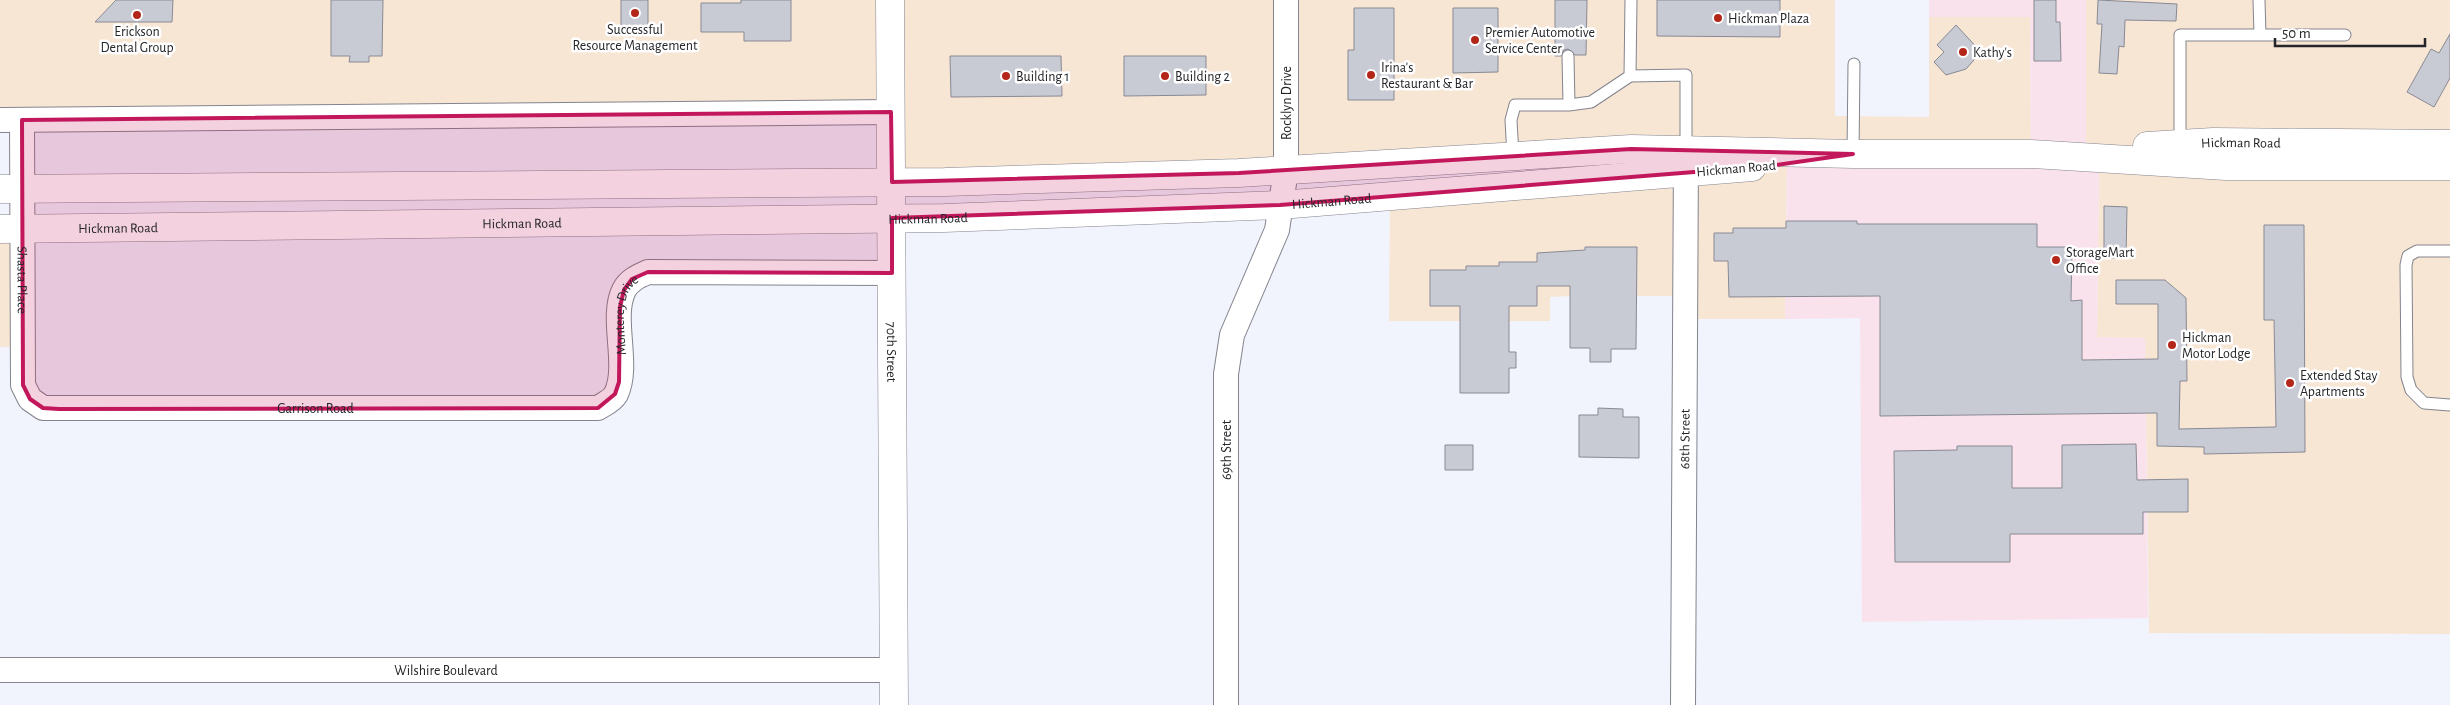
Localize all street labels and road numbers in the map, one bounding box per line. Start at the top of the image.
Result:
street label: Rocklyn Drive [1280,66,1294,140]
street label: Hickman Road [2201,136,2281,151]
street label: Hickman Road [1696,159,1776,179]
street label: Hickman Road [1291,192,1372,212]
street label: Hickman Road [888,211,968,227]
street label: Hickman Road [482,216,562,231]
street label: Hickman Road [78,221,158,236]
street label: Shasta Place [14,246,29,314]
street label: Monterey Drive [613,272,641,356]
street label: 70th Street [884,322,898,383]
street label: Garrison Road [277,402,354,416]
street label: 68th Street [1678,408,1693,469]
street label: 69th Street [1220,419,1234,480]
street label: Wilshire Boulevard [394,664,498,678]

